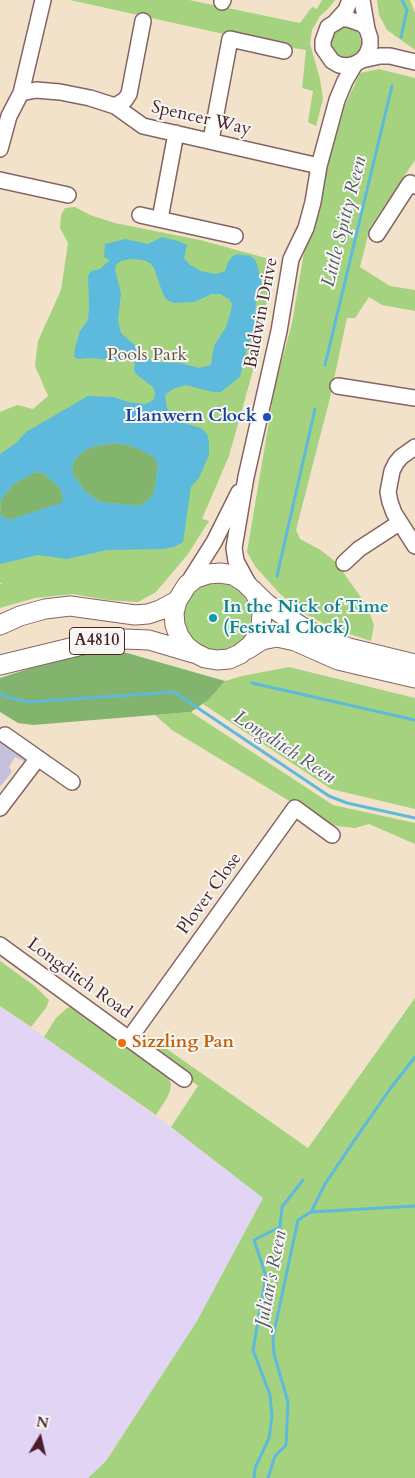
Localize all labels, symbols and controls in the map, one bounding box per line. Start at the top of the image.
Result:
street label: Spencer Way [149,97,253,141]
water label: Little Spitty Reen [318,155,372,289]
street label: Baldwin Drive [241,256,283,370]
park label: Pools Park [107,345,187,367]
place label: Llanwern Clock [125,406,257,428]
marker: Llanwern Clock [261,411,273,423]
place label: In the Nick of Time (Festival Clock) [223,597,389,640]
marker: In the Nick of Time (Festival Clock) [207,612,219,624]
road number: A4810 [70,627,124,654]
water label: Longditch Reen [229,707,339,789]
street label: Plover Close [173,849,247,939]
street label: Longditch Road [23,934,135,1024]
place label: Sizzling Pan [132,1032,234,1054]
marker: Sizzling Pan [116,1037,128,1049]
water label: Julian's Reen [251,1229,293,1329]
text: N [35,1412,50,1433]
north arrow [15,1413,65,1463]

